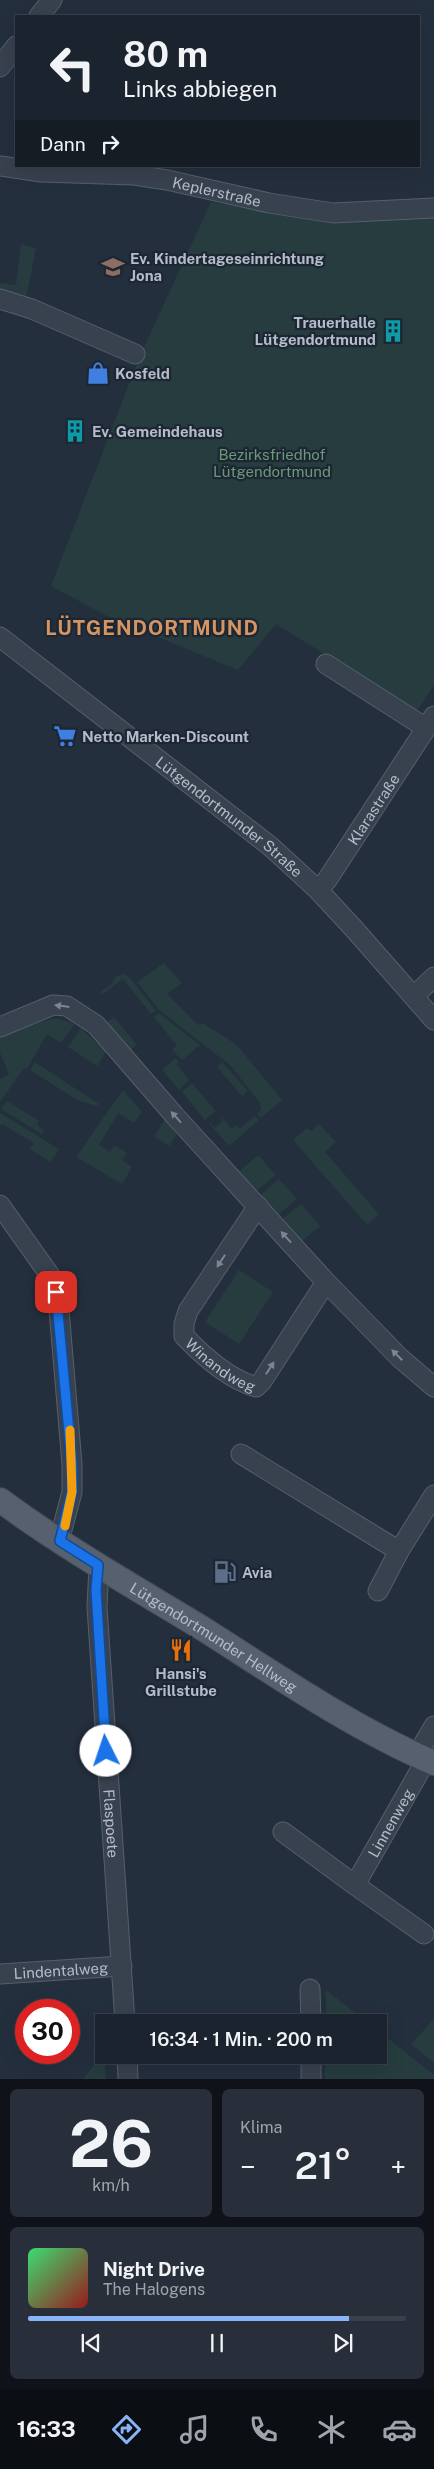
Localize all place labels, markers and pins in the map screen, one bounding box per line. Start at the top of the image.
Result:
place label: Ev. Kindertageseinrichtung Jona [130,250,324,284]
school or university icon: Ev. Kindertageseinrichtung Jona [100,254,126,280]
place label: Trauerhalle Lütgendortmund [255,314,376,348]
building icon: Trauerhalle Lütgendortmund [380,318,406,344]
shop icon: Kosfeld [85,360,111,386]
place label: Kosfeld [115,365,170,382]
building icon: Ev. Gemeindehaus [62,418,88,444]
place label: Ev. Gemeindehaus [92,423,223,440]
supermarket icon: Netto Marken-Discount [52,723,78,749]
place label: Netto Marken-Discount [82,728,249,745]
pin [35,1271,77,1313]
fuel station icon: Avia [212,1559,238,1585]
place label: Avia [242,1564,272,1581]
restaurant icon: Hansi's Grillstube [168,1637,194,1663]
place label: Hansi's Grillstube [145,1665,217,1699]

